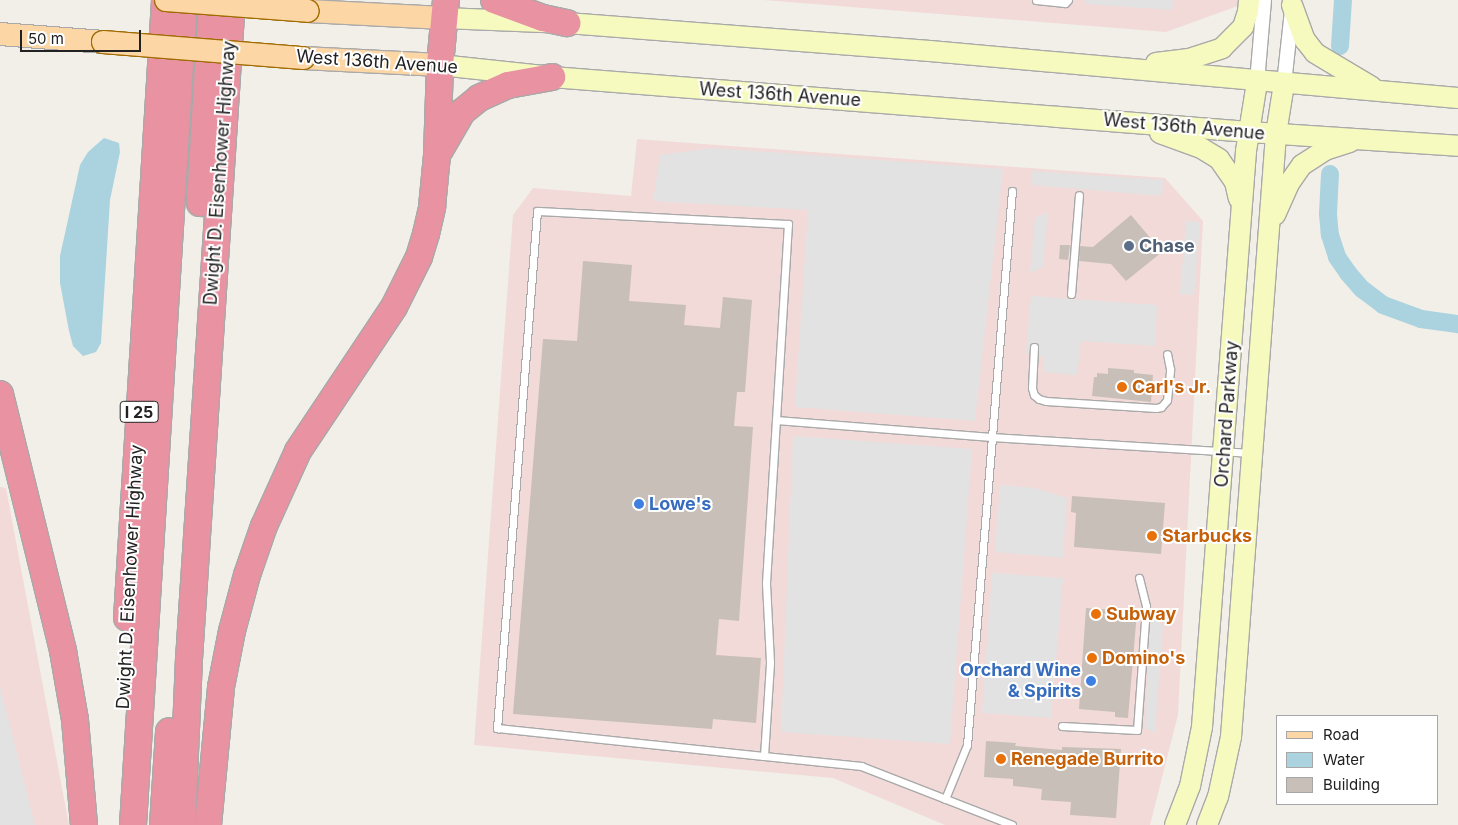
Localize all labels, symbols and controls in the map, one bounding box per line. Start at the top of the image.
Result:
scale bar [22,20,144,52]
text: 50 m [28,29,64,48]
street label: Dwight D. Eisenhower Highway [200,40,240,306]
street label: West 136th Avenue [295,46,459,78]
street label: West 136th Avenue [698,79,862,111]
street label: West 136th Avenue [1102,109,1266,145]
place label: Chase [1139,235,1195,257]
marker: Chase [1123,240,1135,252]
street label: Orchard Parkway [1211,340,1243,488]
place label: Carl's Jr. [1132,376,1211,398]
marker: Carl's Jr. [1116,381,1128,393]
road number: I 25 [119,398,159,426]
street label: Dwight D. Eisenhower Highway [112,444,148,710]
place label: Lowe's [649,493,711,515]
marker: Lowe's [633,498,645,510]
place label: Starbucks [1162,525,1252,547]
marker: Starbucks [1146,530,1158,542]
place label: Subway [1106,603,1176,625]
marker: Subway [1090,608,1102,620]
place label: Domino's [1102,647,1185,669]
marker: Domino's [1086,652,1098,664]
place label: Orchard Wine & Spirits [960,660,1081,702]
marker: Orchard Wine & Spirits [1085,675,1097,687]
legend [1276,715,1438,805]
text: Road [1323,725,1359,744]
place label: Renegade Burrito [1011,748,1164,770]
text: Water [1323,750,1365,769]
marker: Renegade Burrito [995,753,1007,765]
text: Building [1323,775,1380,794]

